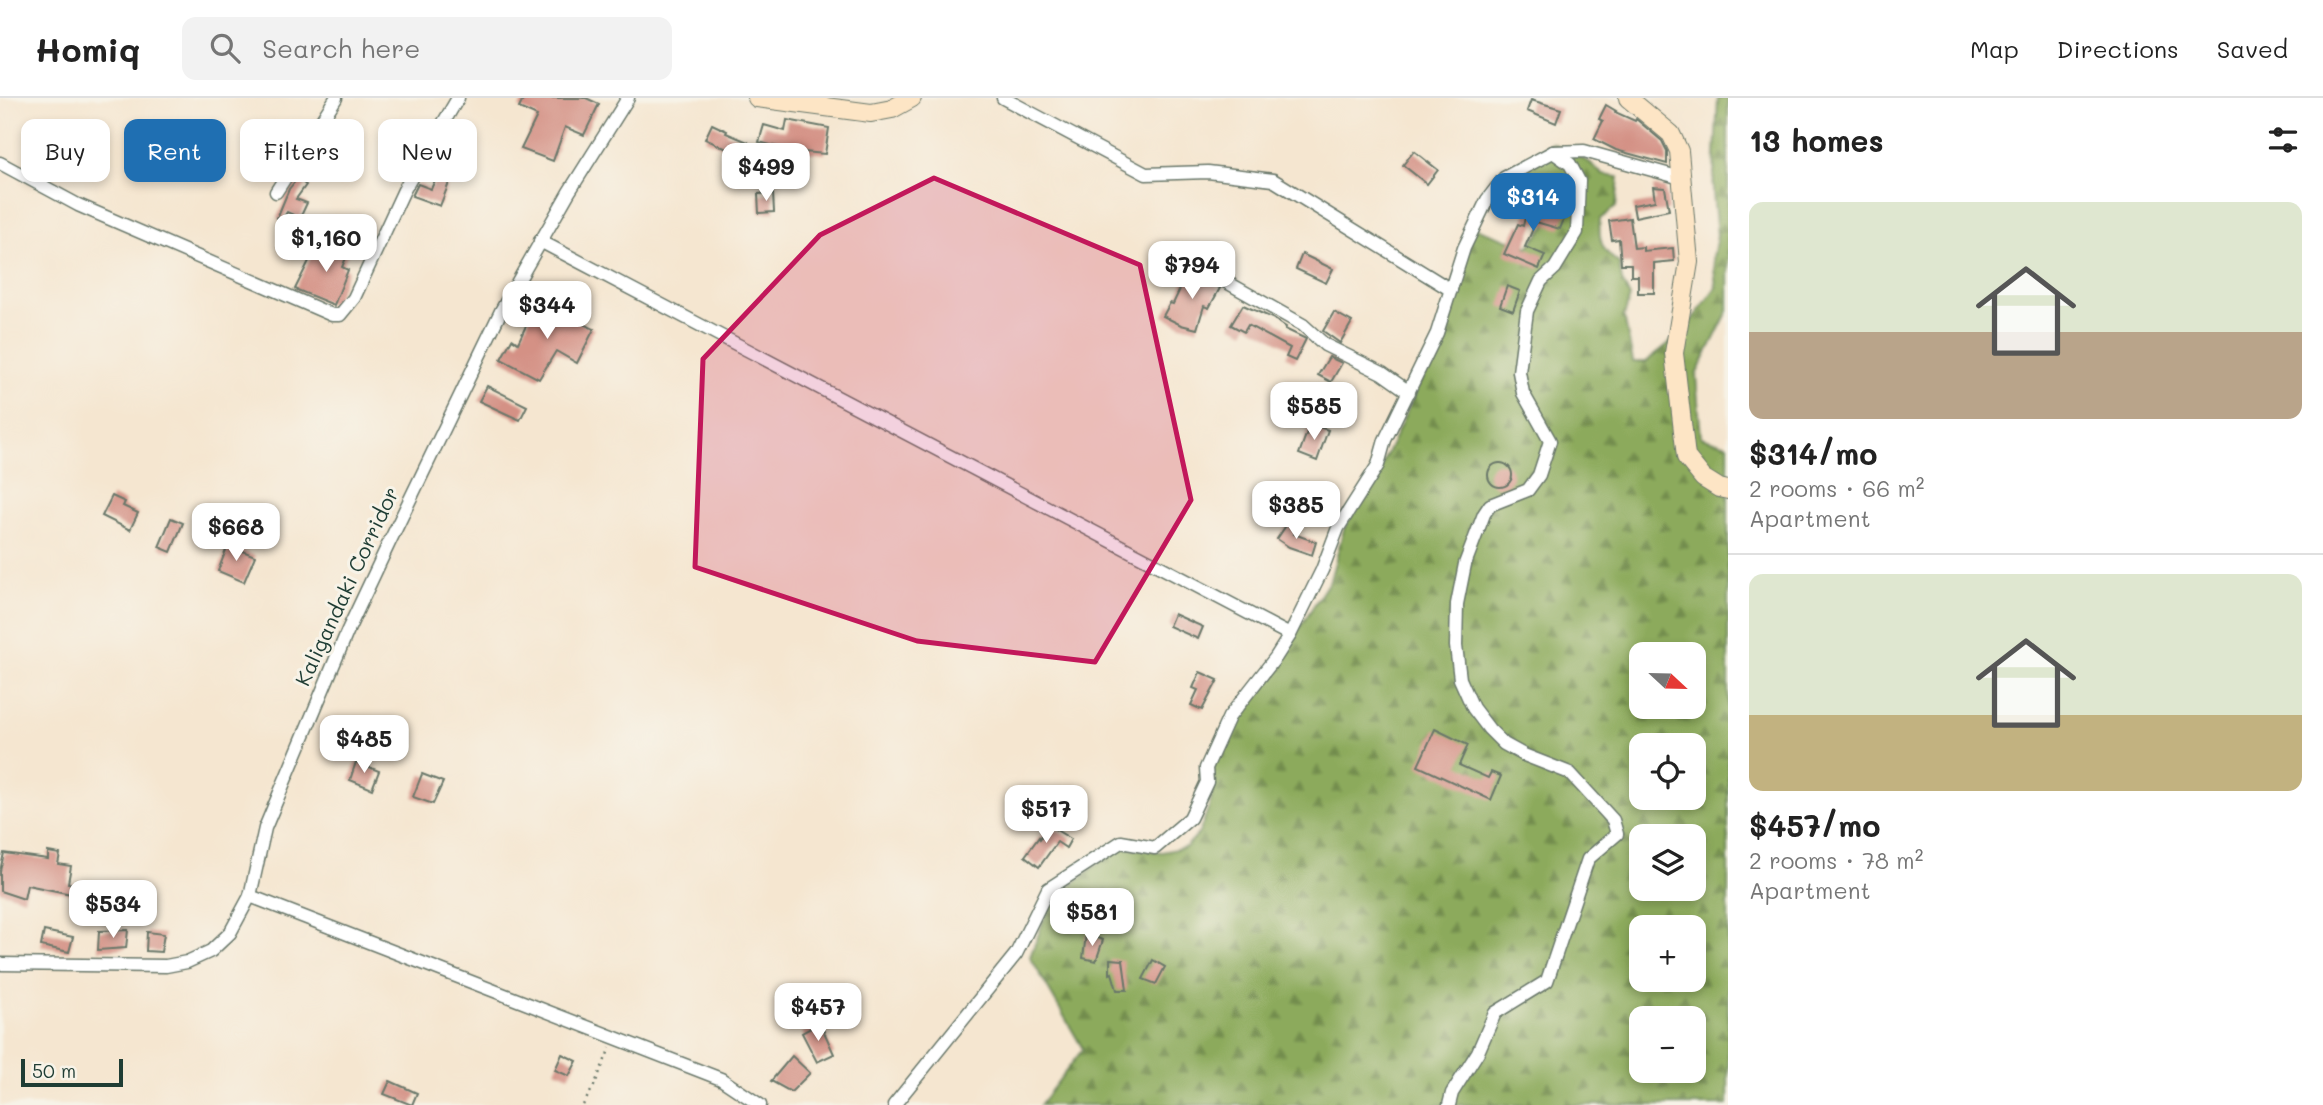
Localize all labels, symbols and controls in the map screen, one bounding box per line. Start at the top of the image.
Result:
search box [182,17,672,80]
text: Homiq [35,27,140,70]
icon: search [206,29,244,67]
text: Search here [262,31,420,65]
text: Map [1970,33,2019,64]
text: Directions [2057,33,2179,64]
text: Saved [2217,33,2288,64]
chip: Buy [21,119,110,182]
chip: Rent [124,119,226,182]
chip: Filters [240,119,364,182]
chip: New [378,119,477,182]
text: 13 homes [1749,120,1884,160]
icon: filters [2264,121,2302,159]
pin: $499 [725,144,807,203]
text: $499 [738,151,794,181]
pin: $314 [1492,174,1574,233]
text: $314 [1507,181,1559,211]
pin: $1,160 [269,214,383,274]
text: $1,160 [291,222,361,252]
pin: $794 [1151,242,1233,301]
icon: home [1963,248,2089,374]
text: $794 [1164,249,1220,279]
pin: $344 [506,282,588,341]
text: $344 [518,289,576,319]
pin: $585 [1273,382,1355,442]
text: $585 [1286,390,1342,420]
text: $314/mo [1749,433,1877,473]
text: 2 rooms · 66 m² [1749,473,1924,503]
street label: Kaligandaki Corridor [288,482,404,690]
pin: $385 [1255,482,1337,541]
text: $385 [1268,489,1324,519]
text: Apartment [1749,503,1871,533]
pin: $668 [195,504,277,563]
text: $668 [208,511,264,541]
icon: home [1963,620,2089,746]
north arrow [1629,642,1706,719]
map controls [1629,642,1706,1083]
pin: $485 [323,716,405,775]
text: $485 [336,723,392,753]
button: locate [1629,733,1706,810]
pin: $517 [1005,786,1087,845]
text: $517 [1021,793,1071,823]
text: $457/mo [1749,805,1880,845]
button: layers [1629,824,1706,901]
text: 2 rooms · 78 m² [1749,845,1923,875]
text: Apartment [1749,875,1871,905]
pin: $534 [72,880,154,940]
text: $534 [85,888,141,918]
pin: $581 [1051,888,1133,948]
text: $581 [1066,896,1118,926]
button: + [1629,915,1706,992]
pin: $457 [777,984,859,1043]
text: $457 [790,991,846,1021]
button: − [1629,1006,1706,1083]
scale bar [21,1056,122,1088]
text: 50 m [32,1058,76,1083]

